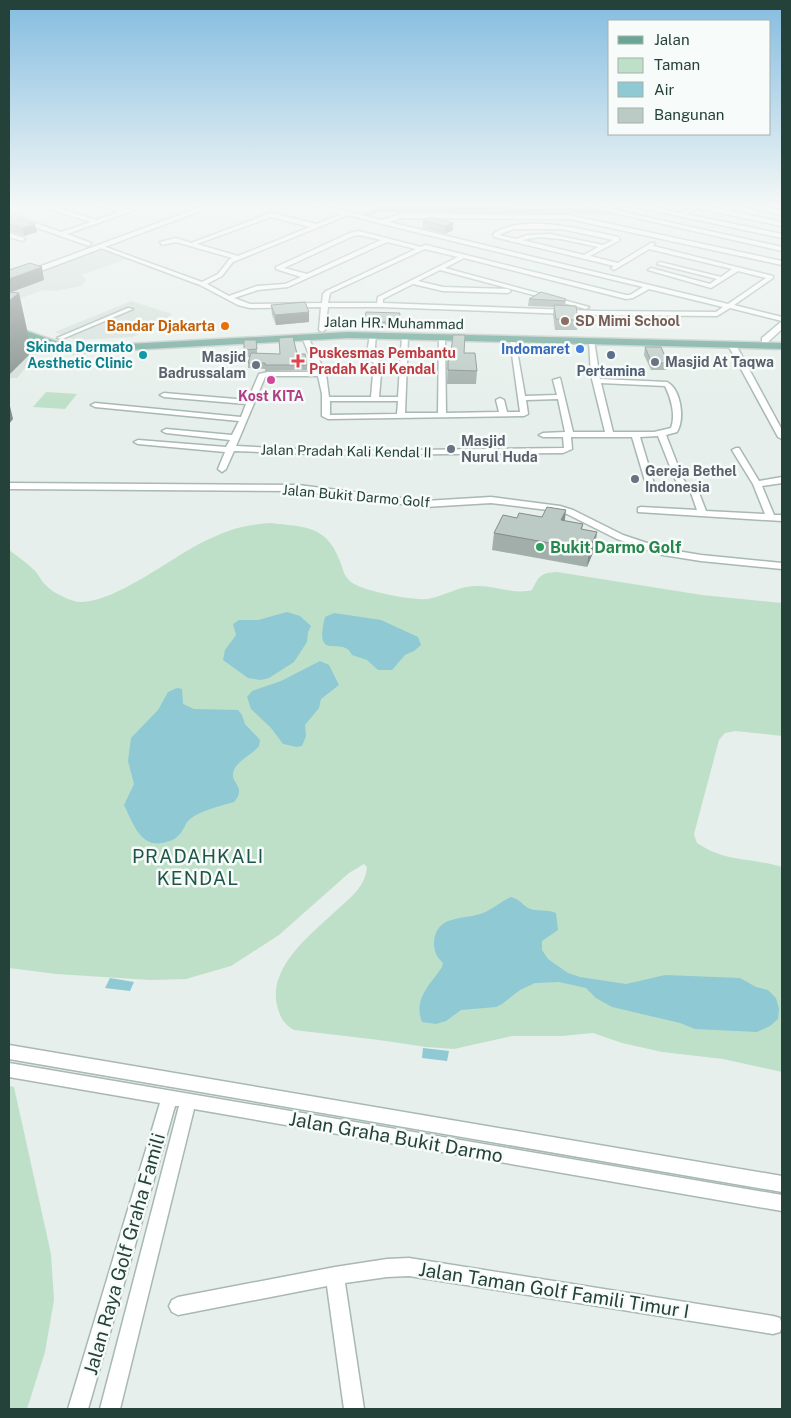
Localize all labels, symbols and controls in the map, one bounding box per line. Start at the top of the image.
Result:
legend [608,20,771,135]
text: Jalan [654,31,690,48]
text: Taman [654,56,700,73]
text: Air [654,81,674,98]
text: Bangunan [654,106,725,123]
place label: SD Mimi School [575,313,681,329]
street label: Jalan HR. Muhammad [324,314,464,332]
marker: SD Mimi School [559,315,571,327]
place label: Bandar Djakarta [107,318,215,334]
marker: Bandar Djakarta [219,320,231,332]
place label: Skinda Dermato Aesthetic Clinic [26,339,133,371]
place label: Indomaret [501,341,570,357]
marker: Indomaret [574,343,586,355]
place label: Puskesmas Pembantu Pradah Kali Kendal [309,345,456,377]
marker: Skinda Dermato Aesthetic Clinic [137,349,149,361]
place label: Masjid Badrussalam [158,349,246,381]
marker: Pertamina [605,349,617,361]
marker: Puskesmas Pembantu Pradah Kali Kendal [291,354,305,368]
place label: Masjid At Taqwa [665,354,774,370]
marker: Masjid At Taqwa [649,356,661,368]
marker: Masjid Badrussalam [250,359,262,371]
place label: Pertamina [577,363,646,379]
marker: Kost KITA [265,374,277,386]
place label: Kost KITA [238,388,304,404]
place label: Masjid Nurul Huda [461,433,538,465]
street label: Jalan Pradah Kali Kendal II [260,442,432,460]
marker: Masjid Nurul Huda [445,443,457,455]
place label: Gereja Bethel Indonesia [645,463,737,495]
marker: Gereja Bethel Indonesia [629,473,641,485]
street label: Jalan Bukit Darmo Golf [281,482,431,510]
place label: Bukit Darmo Golf [550,538,682,557]
marker: Bukit Darmo Golf [534,541,546,553]
district label: PRADAHKALI KENDAL [132,845,264,889]
street label: Jalan Graha Bukit Darmo [287,1107,505,1167]
street label: Jalan Raya Golf Graha Famili [79,1131,169,1377]
street label: Jalan Taman Golf Famili Timur I [417,1258,691,1322]

